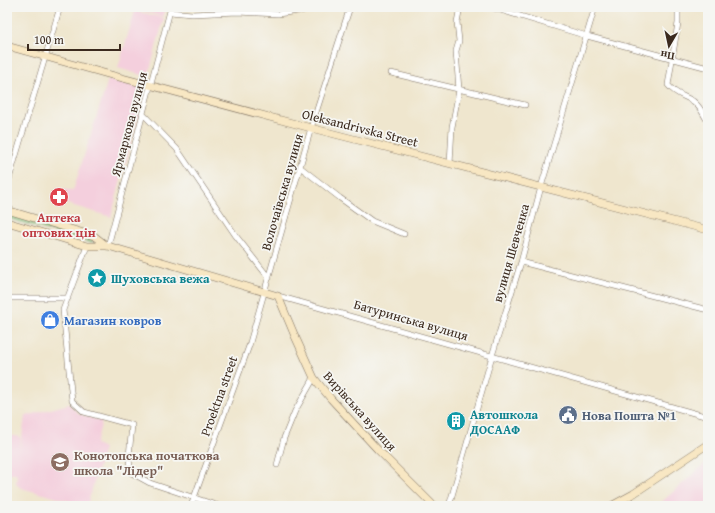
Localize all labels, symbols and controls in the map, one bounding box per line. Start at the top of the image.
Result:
scale bar [28,26,120,52]
north arrow [649,26,689,66]
text: 100 m [34,31,64,48]
text: Пн [659,47,676,65]
street label: Ярмаркова вулиця [106,69,152,179]
street label: Oleksandrivska Street [300,104,420,152]
street label: Волочаївська вулиця [256,131,308,253]
pharmacy icon: Аптека оптових цін [48,186,70,208]
street label: вулиця Шевченка [488,201,534,304]
place label: Аптека оптових цін [22,208,96,242]
place icon: Шуховська вежа [86,267,108,289]
place label: Шуховська вежа [111,269,210,288]
street label: Батуринська вулиця [352,295,471,346]
shop icon: Магазин ковров [39,309,61,331]
place label: Магазин ковров [64,311,162,330]
street label: Proektna street [196,353,242,439]
street label: Вирівська вулиця [319,367,401,455]
public building icon: Нова Пошта №1 [557,404,579,426]
place label: Автошкола ДОСААФ [469,405,539,439]
place label: Нова Пошта №1 [582,406,677,425]
building icon: Автошкола ДОСААФ [445,410,467,432]
place label: Конотопська початкова школа "Лідер" [74,446,220,480]
school or university icon: Конотопська початкова школа "Лідер" [49,451,71,473]

